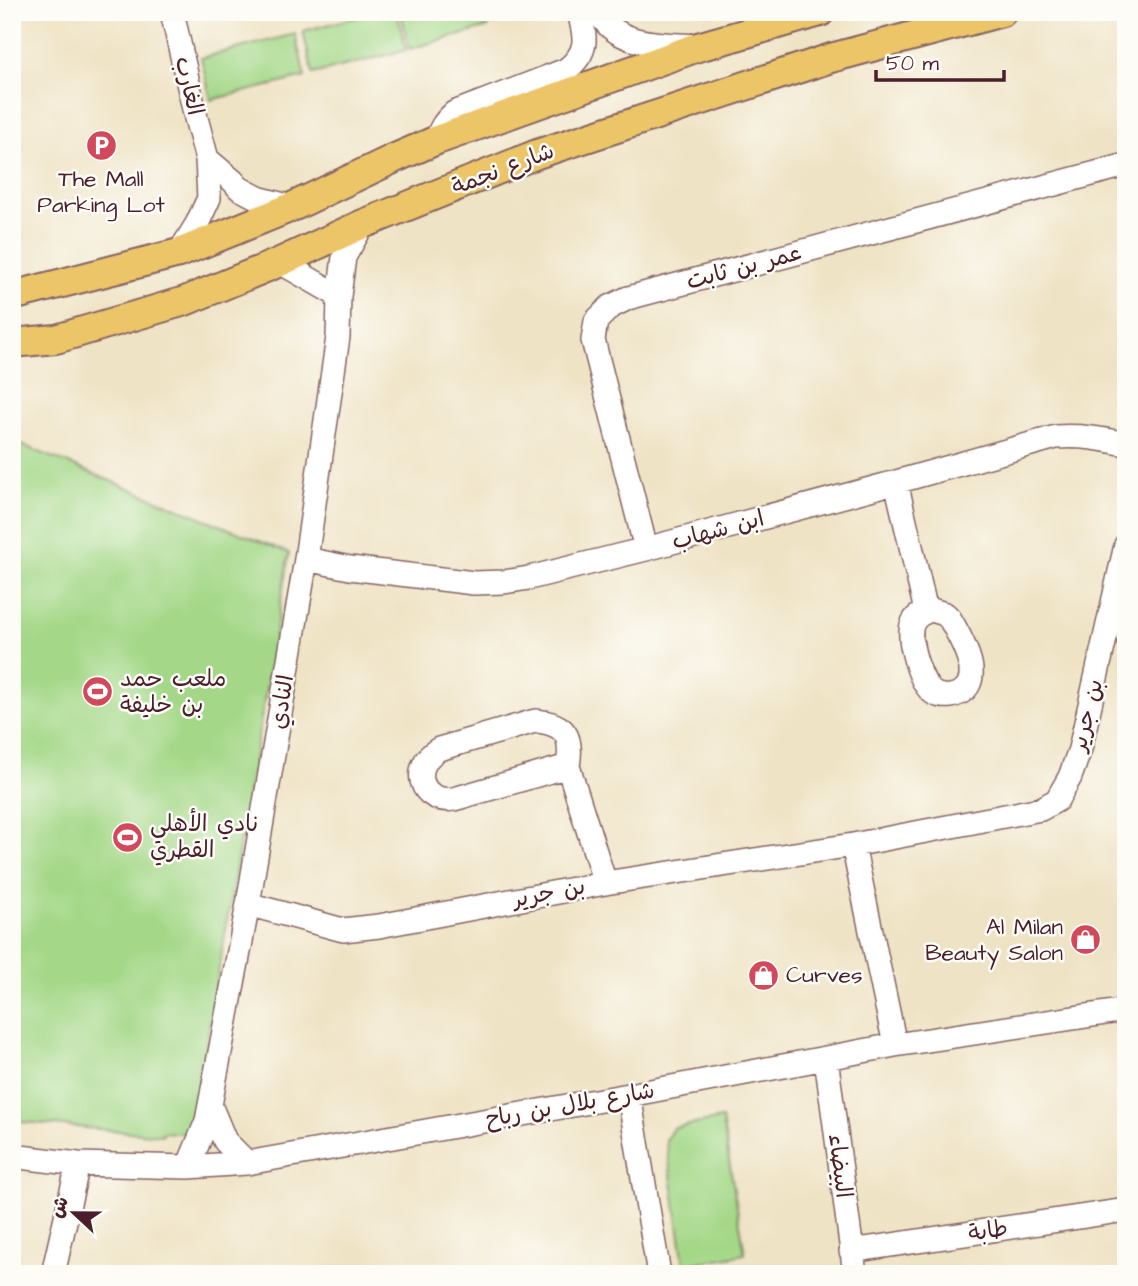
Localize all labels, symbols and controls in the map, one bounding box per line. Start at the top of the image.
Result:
scale bar [876,38,1003,82]
text: 50 m [886,49,940,78]
street label: الغارب [167,53,211,119]
parking icon: The Mall Parking Lot [84,128,118,162]
street label: شارع نجمة [447,135,559,203]
place label: The Mall Parking Lot [37,163,165,222]
street label: عمر بن ثابت [683,236,805,298]
street label: ابن شهاب [668,502,768,558]
place label: ملعب حمد بن خليفة [120,663,226,721]
street label: النادي [262,673,302,731]
sports icon: ملعب حمد بن خليفة [80,675,114,709]
street label: بن جرير [1062,676,1111,756]
place label: نادي الأهلي القطري [150,807,258,866]
sports icon: نادي الأهلي القطري [110,820,144,854]
street label: بن جرير [508,870,588,916]
place label: Al Milan Beauty Salon [925,911,1063,970]
shop icon: Al Milan Beauty Salon [1069,923,1103,957]
shop icon: Curves [746,958,780,992]
place label: Curves [786,959,863,991]
street label: شارع بلال بن رباح [483,1074,657,1136]
street label: البيضاء [820,1132,860,1200]
north arrow [38,1178,108,1248]
text: ش [43,1192,76,1222]
street label: طابة [966,1212,1010,1250]

